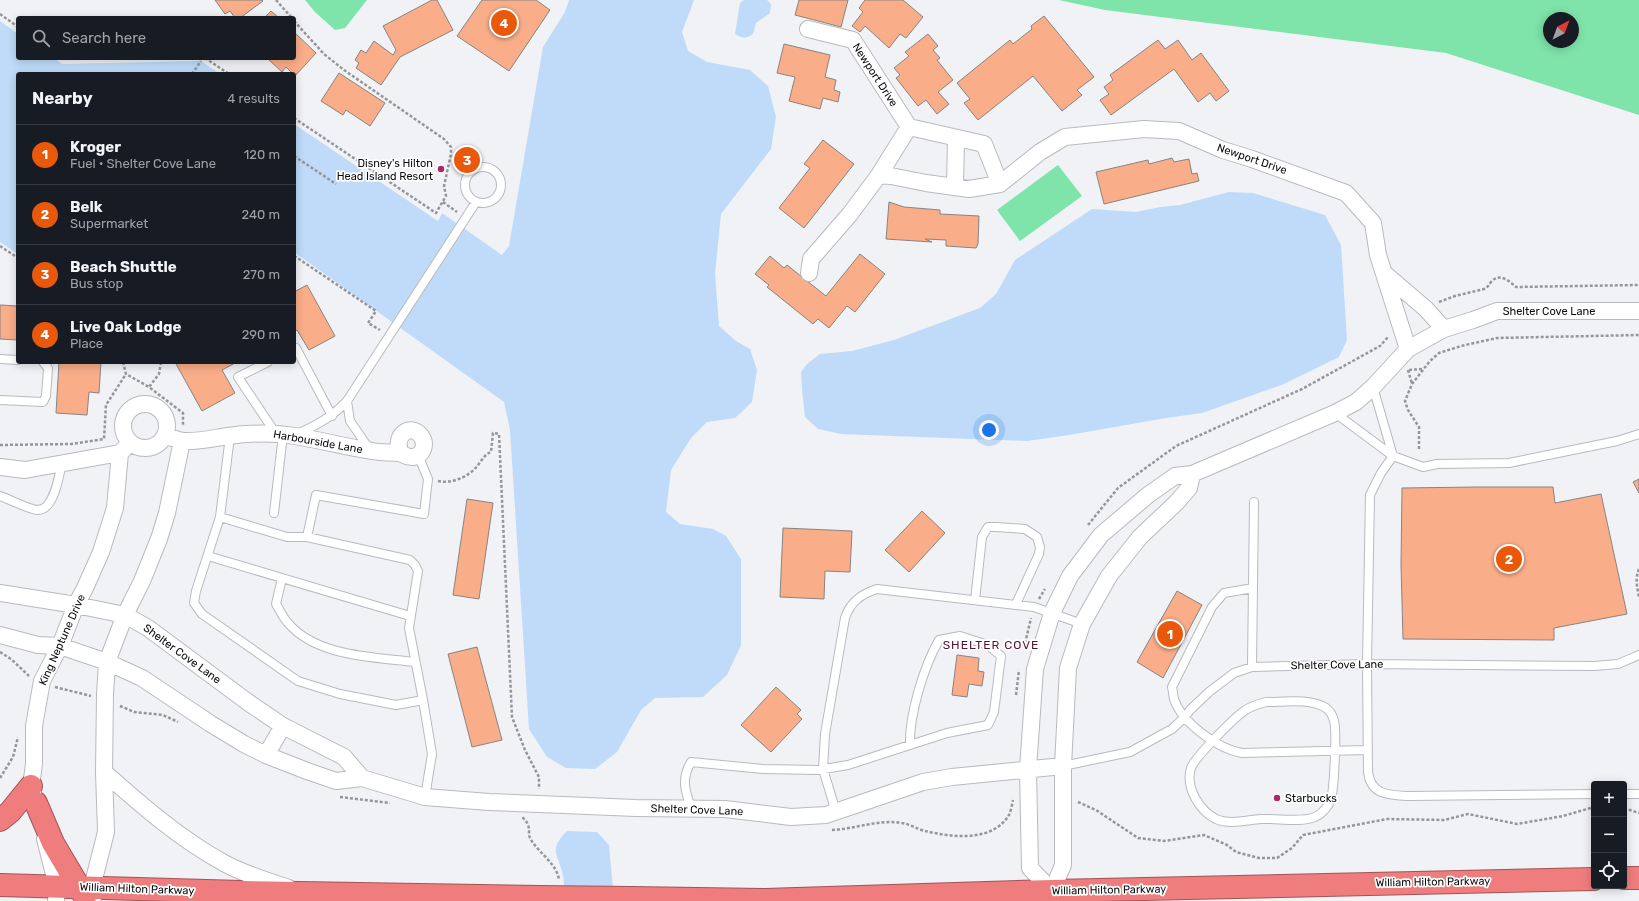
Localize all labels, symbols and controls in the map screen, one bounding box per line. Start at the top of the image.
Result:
pin: 4 [491,8,517,38]
north arrow [1543,12,1579,48]
search box [16,16,296,60]
icon: search [30,27,52,49]
text: Search here [62,29,146,47]
street label: Newport Drive [850,41,900,109]
text: Nearby [32,88,93,108]
text: 4 results [227,91,280,106]
text: Kroger [70,138,121,156]
street label: Newport Drive [1215,141,1289,177]
pin: 3 [454,145,480,175]
text: 1 [42,147,48,162]
text: 120 m [244,147,280,162]
text: Fuel · Shelter Cove Lane [70,156,216,171]
place label: Disney's Hilton Head Island Resort [337,157,434,183]
marker: Disney's Hilton Head Island Resort [436,164,446,174]
text: Belk [70,198,103,216]
text: 2 [41,207,49,222]
text: 240 m [241,207,280,222]
text: Supermarket [70,216,148,231]
text: Beach Shuttle [70,258,177,276]
text: 3 [41,267,49,282]
text: 270 m [243,267,280,282]
text: Bus stop [70,276,123,291]
street label: Shelter Cove Lane [1503,305,1595,318]
text: Live Oak Lodge [70,318,181,336]
text: 4 [41,327,49,342]
text: 290 m [242,327,280,342]
text: Place [70,336,103,351]
your location [979,420,999,440]
street label: Harbourside Lane [272,428,364,456]
pin: 2 [1496,544,1522,574]
street label: King Neptune Drive [36,592,88,688]
pin: 1 [1157,619,1183,649]
street label: Shelter Cove Lane [141,621,223,687]
district label: SHELTER COVE [943,638,1039,652]
street label: Shelter Cove Lane [1291,658,1383,672]
map controls [1591,781,1627,889]
button: + [1591,781,1627,817]
place label: Starbucks [1285,792,1337,805]
marker: Starbucks [1272,793,1282,803]
street label: Shelter Cove Lane [650,802,744,818]
button: − [1591,817,1627,853]
button: locate [1591,853,1627,889]
street label: William Hilton Parkway [1376,874,1490,890]
street label: William Hilton Parkway [79,881,195,897]
street label: William Hilton Parkway [1052,882,1166,898]

